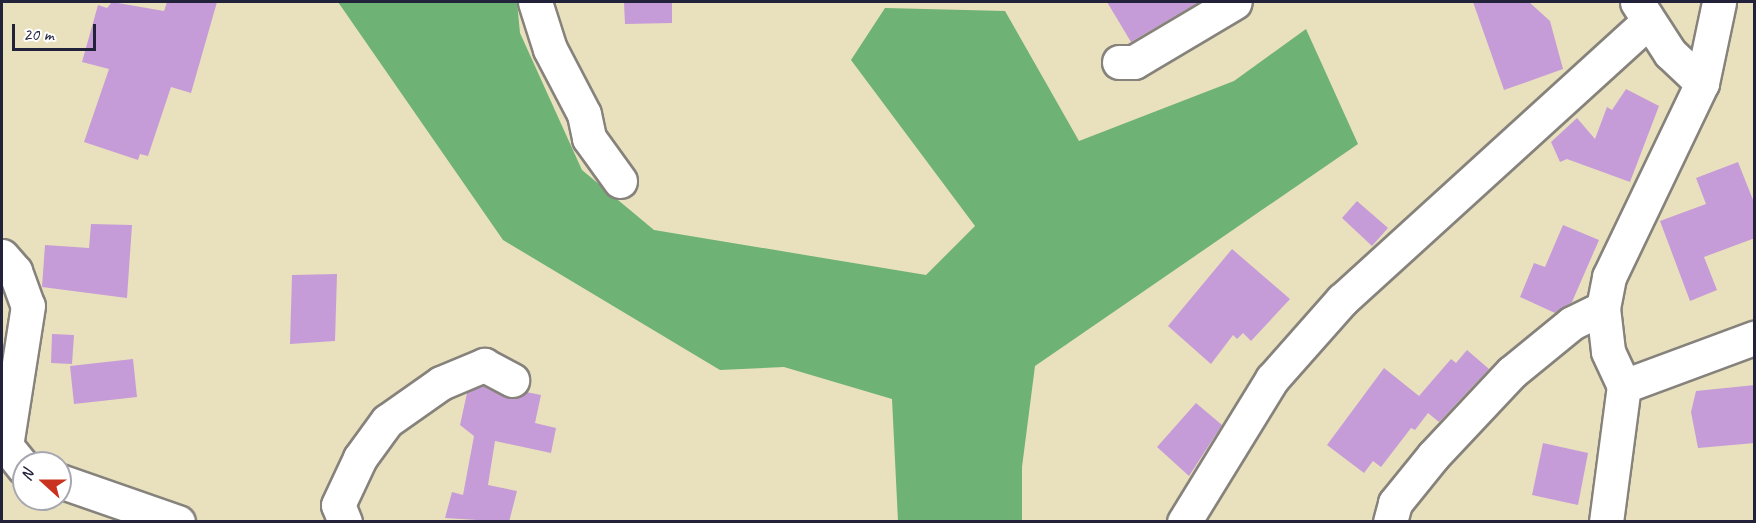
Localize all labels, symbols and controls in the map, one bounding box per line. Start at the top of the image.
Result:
scale bar [15,12,99,50]
text: 20 m [23,23,54,45]
north arrow [12,451,72,511]
text: N [16,467,38,483]

